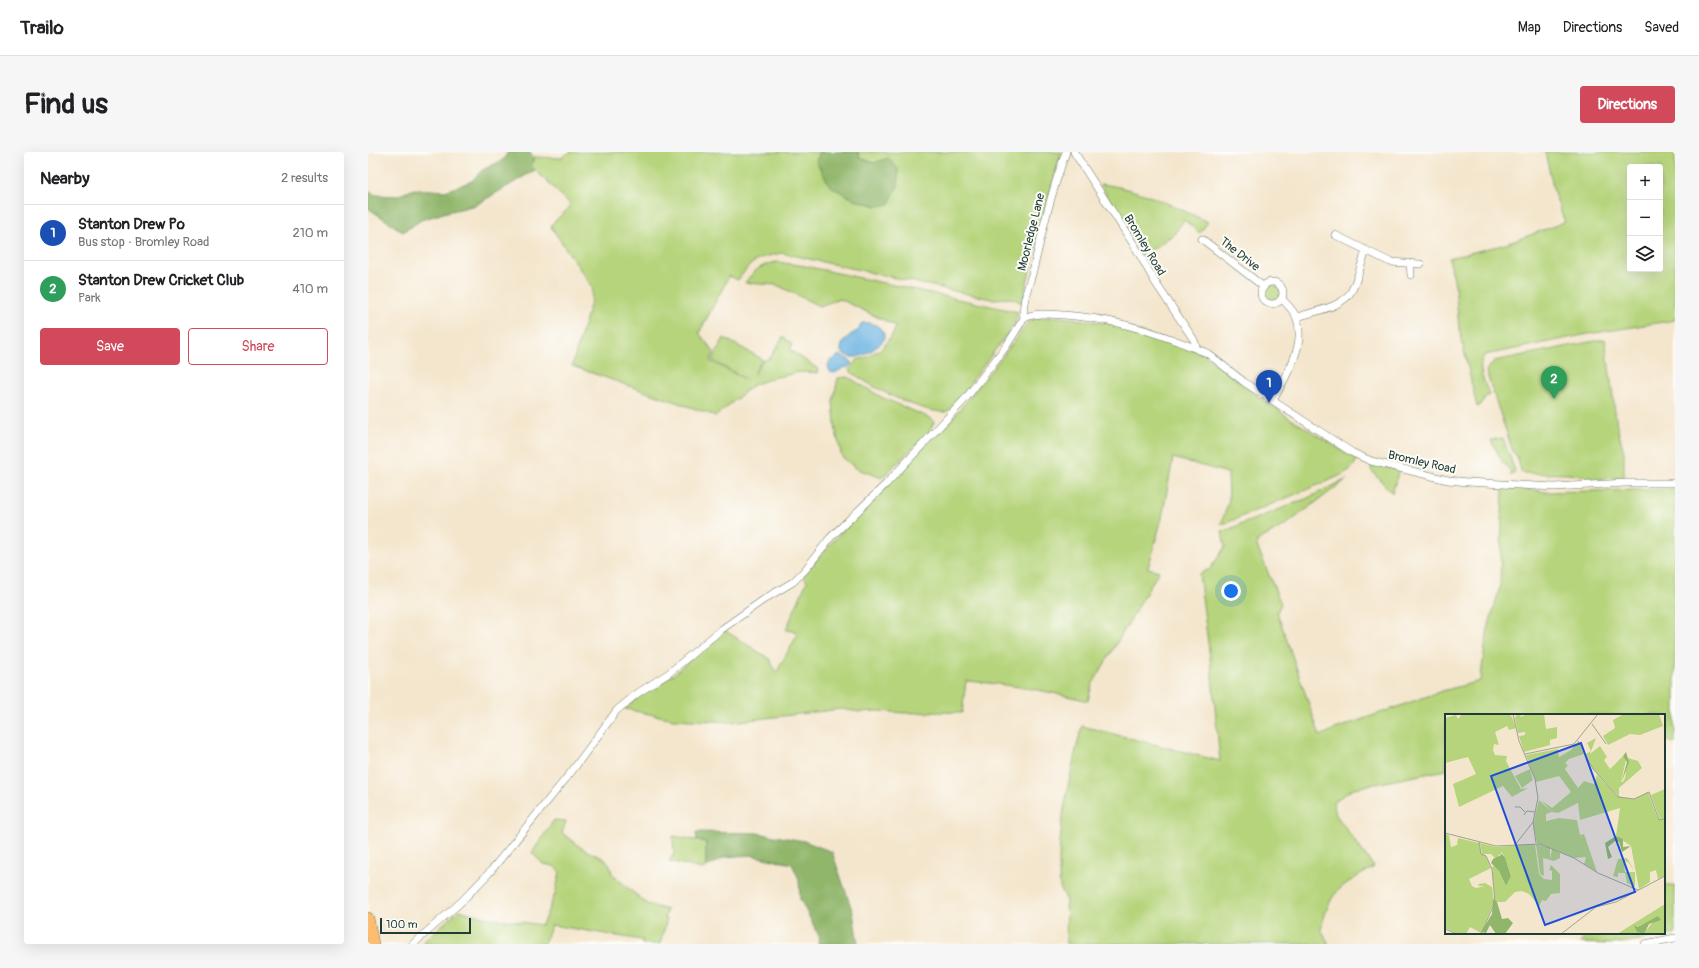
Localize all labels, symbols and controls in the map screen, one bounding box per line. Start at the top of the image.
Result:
text: Trailo [20,16,64,40]
text: Map [1518,19,1541,36]
text: Directions [1563,19,1622,36]
text: Saved [1644,19,1679,36]
button: Directions [1580,86,1675,123]
text: Find us [24,87,108,122]
map controls [1627,164,1663,272]
button: + [1627,164,1663,200]
text: Nearby [40,168,89,189]
text: 2 results [281,170,328,186]
street label: Moorledge Lane [1015,192,1048,273]
button: − [1627,200,1663,236]
street label: Bromley Road [1120,212,1169,279]
text: Stanton Drew Po [78,215,185,234]
text: 1 [50,225,56,241]
text: 210 m [292,225,328,241]
text: Bus stop · Bromley Road [78,234,209,250]
street label: The Drive [1217,234,1263,275]
button: layers [1627,236,1663,272]
text: Stanton Drew Cricket Club [78,271,244,290]
text: 2 [49,281,57,297]
text: 410 m [292,281,328,297]
text: Park [78,290,101,306]
button: Save [40,328,180,365]
button: Share [188,328,328,365]
pin: 2 [1541,366,1567,399]
pin: 1 [1256,370,1282,403]
street label: Bromley Road [1387,447,1457,478]
your location [1221,581,1241,601]
inset map [1445,714,1665,934]
scale bar [380,916,471,935]
text: 100 m [386,918,417,931]

